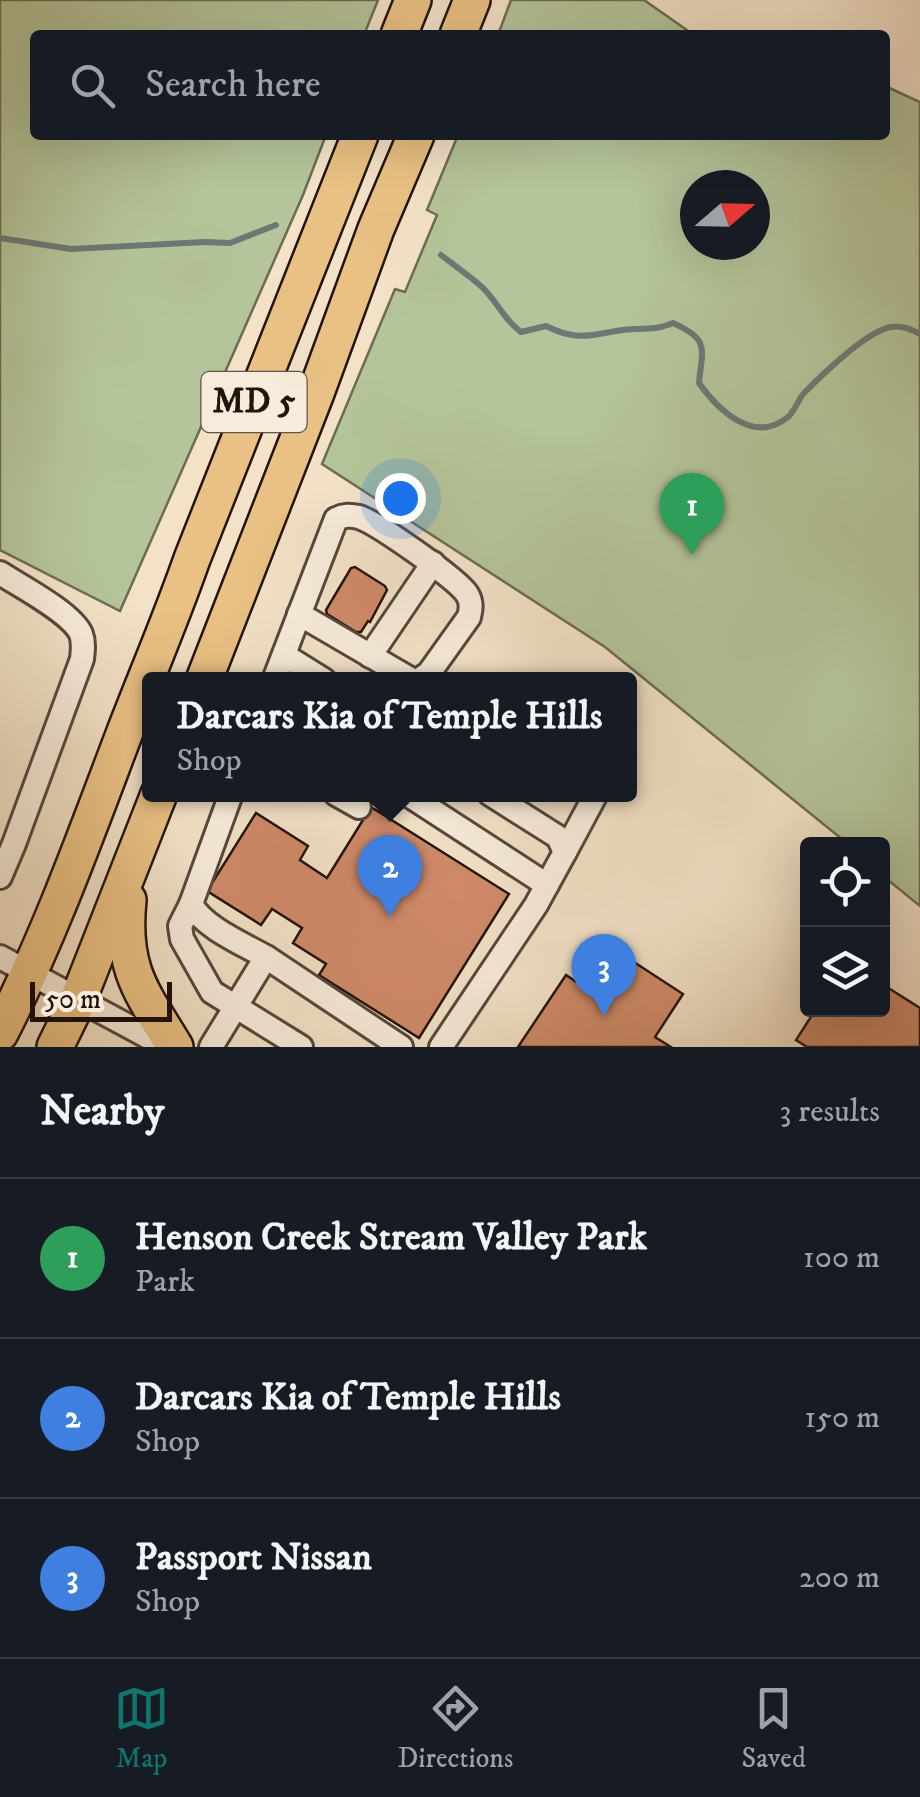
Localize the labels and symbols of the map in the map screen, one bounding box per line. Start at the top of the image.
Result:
north arrow [680,170,770,260]
road number: MD 5 [202,372,306,432]
pin: 1 [660,472,724,555]
your location [375,473,426,524]
pin: 2 [358,834,422,917]
pin: 3 [572,934,636,1016]
scale bar [30,977,172,1021]

